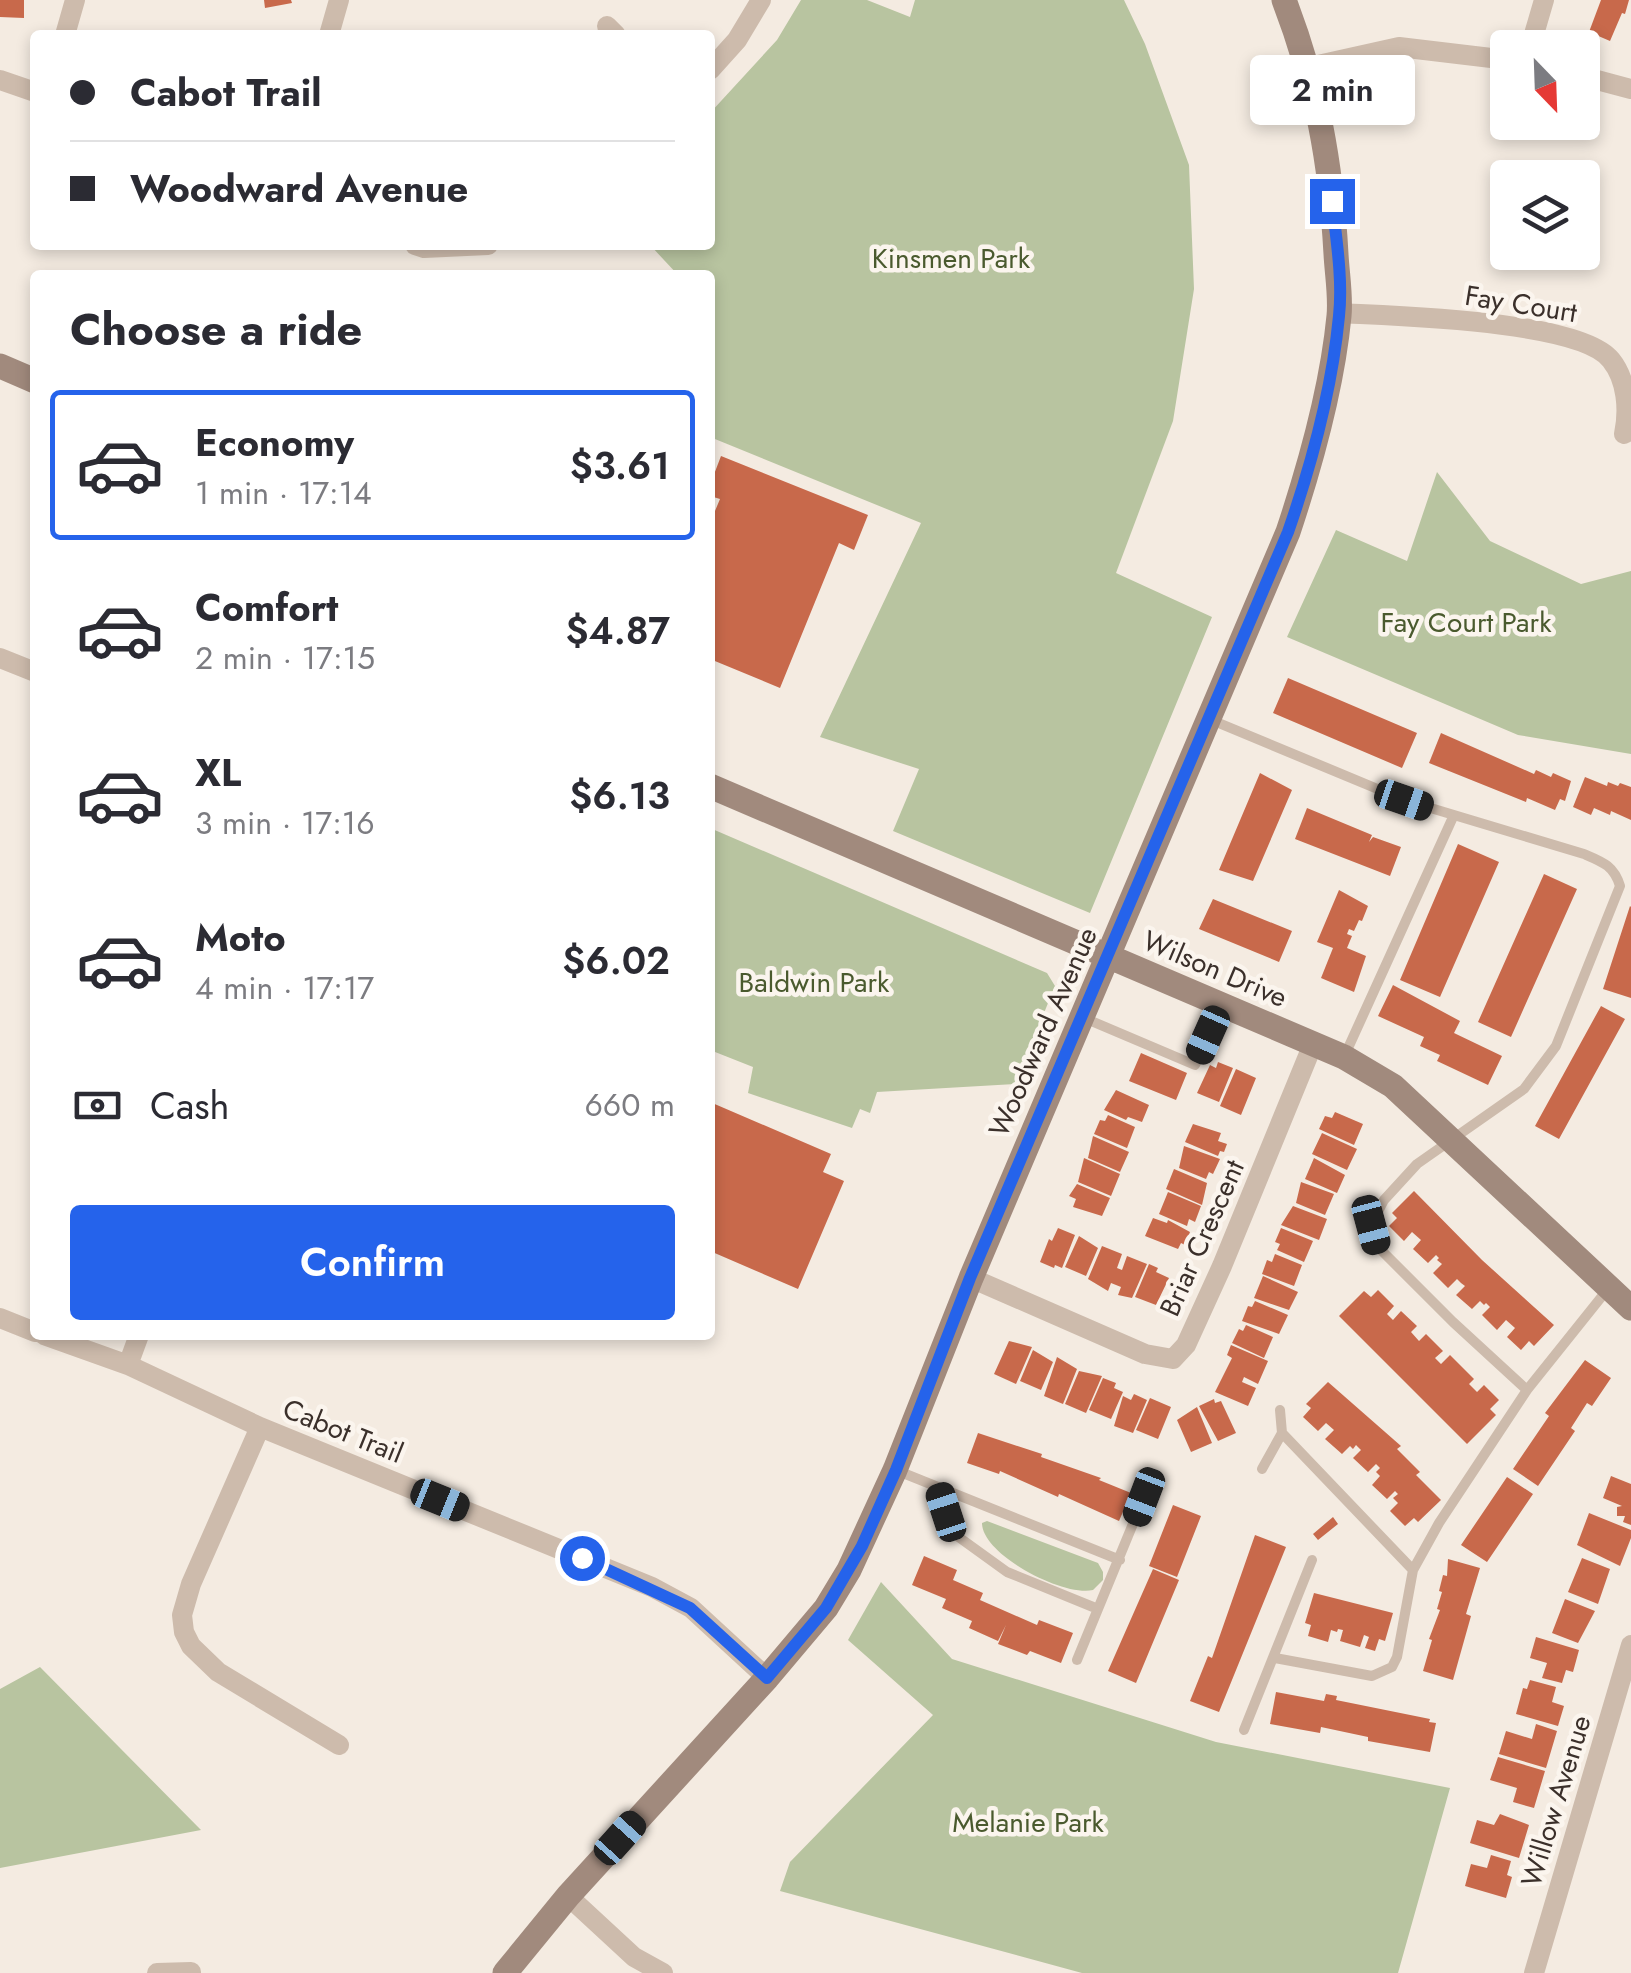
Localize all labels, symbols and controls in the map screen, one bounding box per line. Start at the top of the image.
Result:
north arrow [1490,30,1600,140]
map controls [1490,30,1600,270]
callout: 2 min [1250,56,1414,126]
text: Cabot Trail [130,65,322,120]
text: 2 min [1291,67,1374,113]
button: layers [1490,160,1600,270]
text: Woodward Avenue [130,161,468,216]
route end [1310,179,1355,224]
park label: Kinsmen Park [872,238,1031,279]
street label: Fay Court [1462,275,1580,333]
text: Choose a ride [70,297,362,362]
text: Economy [195,415,354,470]
icon: car [75,420,165,510]
text: $3.61 [570,438,670,493]
text: 1 min · 17:14 [195,470,372,516]
text: Comfort [195,580,338,635]
icon: car [75,585,165,675]
park label: Fay Court Park [1381,602,1552,643]
text: $4.87 [565,603,670,658]
text: 2 min · 17:15 [195,635,375,681]
text: XL [195,745,241,800]
icon: car [75,750,165,840]
text: $6.13 [569,768,670,823]
car [1371,776,1437,824]
text: 3 min · 17:16 [195,800,375,846]
text: Moto [195,910,286,965]
icon: car [75,915,165,1005]
street label: Wilson Drive [1136,920,1294,1018]
street label: Woodward Avenue [978,921,1108,1143]
text: $6.02 [562,933,670,988]
park label: Baldwin Park [739,962,890,1003]
text: 4 min · 17:17 [195,965,374,1011]
car [1182,1001,1234,1069]
icon: cash [70,1078,125,1133]
text: Cash [150,1078,230,1133]
text: 660 m [584,1082,675,1128]
street label: Briar Crescent [1149,1153,1255,1323]
car [1349,1192,1393,1258]
button: Confirm [70,1205,675,1320]
street label: Cabot Trail [277,1388,409,1474]
car [1119,1464,1169,1530]
car [407,1475,473,1525]
car [922,1479,970,1545]
route start [560,1536,605,1581]
street label: Willow Avenue [1510,1710,1602,1892]
park label: Melanie Park [952,1802,1105,1843]
car [589,1806,651,1870]

